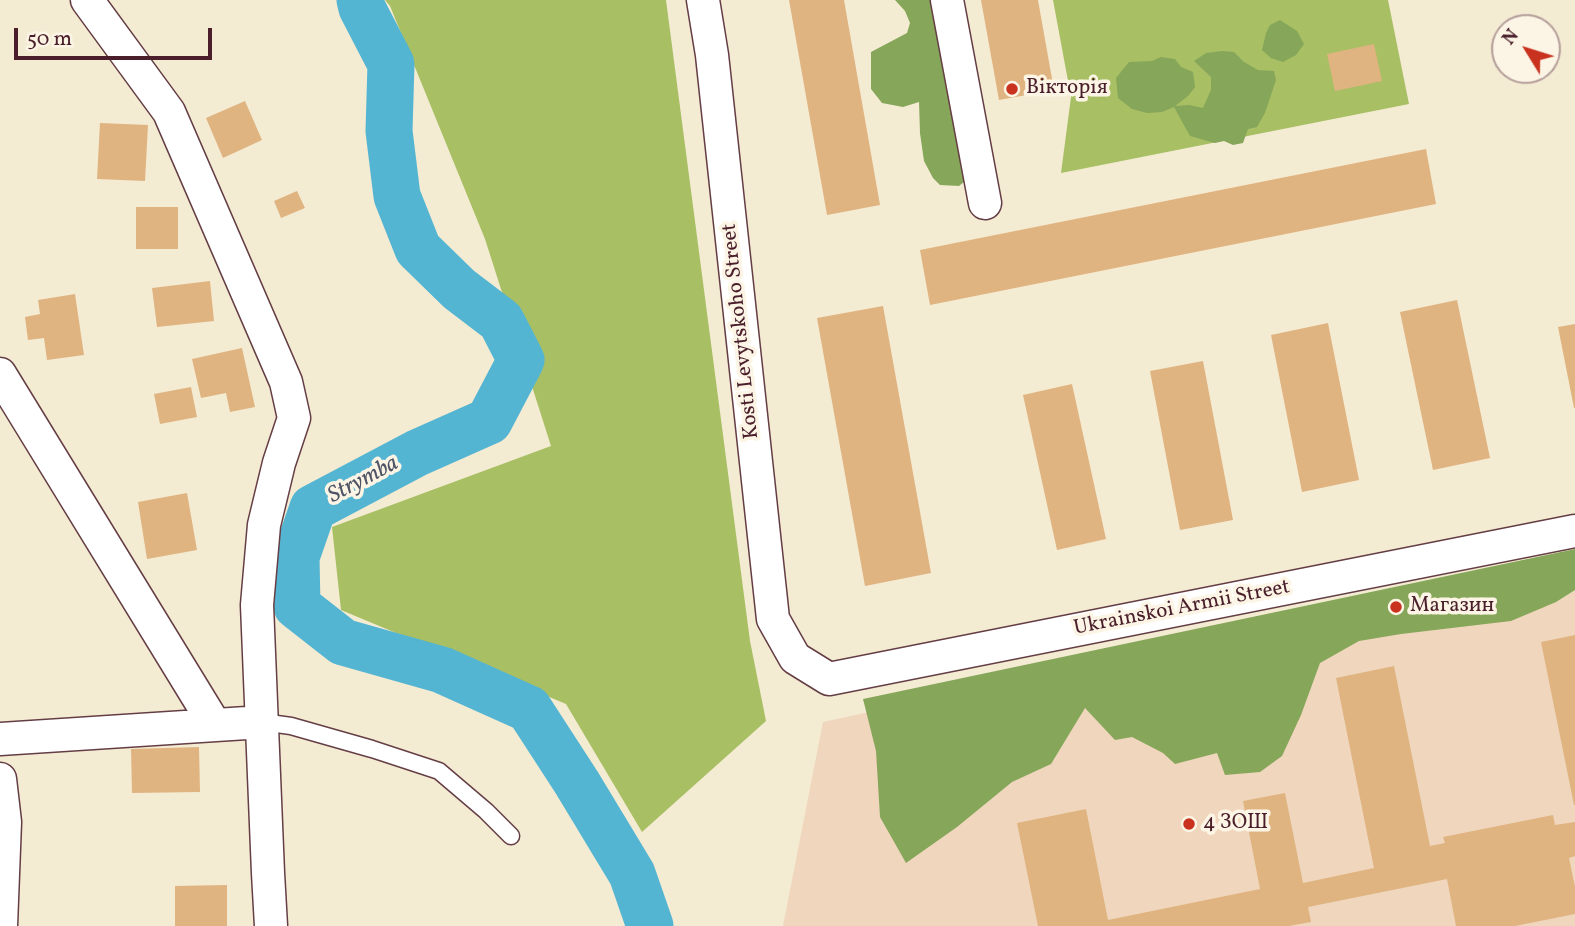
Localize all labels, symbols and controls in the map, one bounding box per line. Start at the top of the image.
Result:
scale bar [18,14,215,58]
north arrow [1491,14,1561,84]
text: N [1497,24,1526,51]
text: 50 m [27,25,72,54]
place label: Вікторія [1026,76,1108,102]
marker: Вікторія [1004,81,1020,97]
street label: Kosti Levytskoho Street [718,222,766,440]
water label: Strymba [324,451,404,511]
street label: Ukrainskoi Armii Street [1072,576,1292,642]
place label: Магазин [1410,594,1494,620]
marker: Магазин [1388,599,1404,615]
place label: 4 ЗОШ [1203,811,1268,837]
marker: 4 ЗОШ [1181,816,1197,832]

